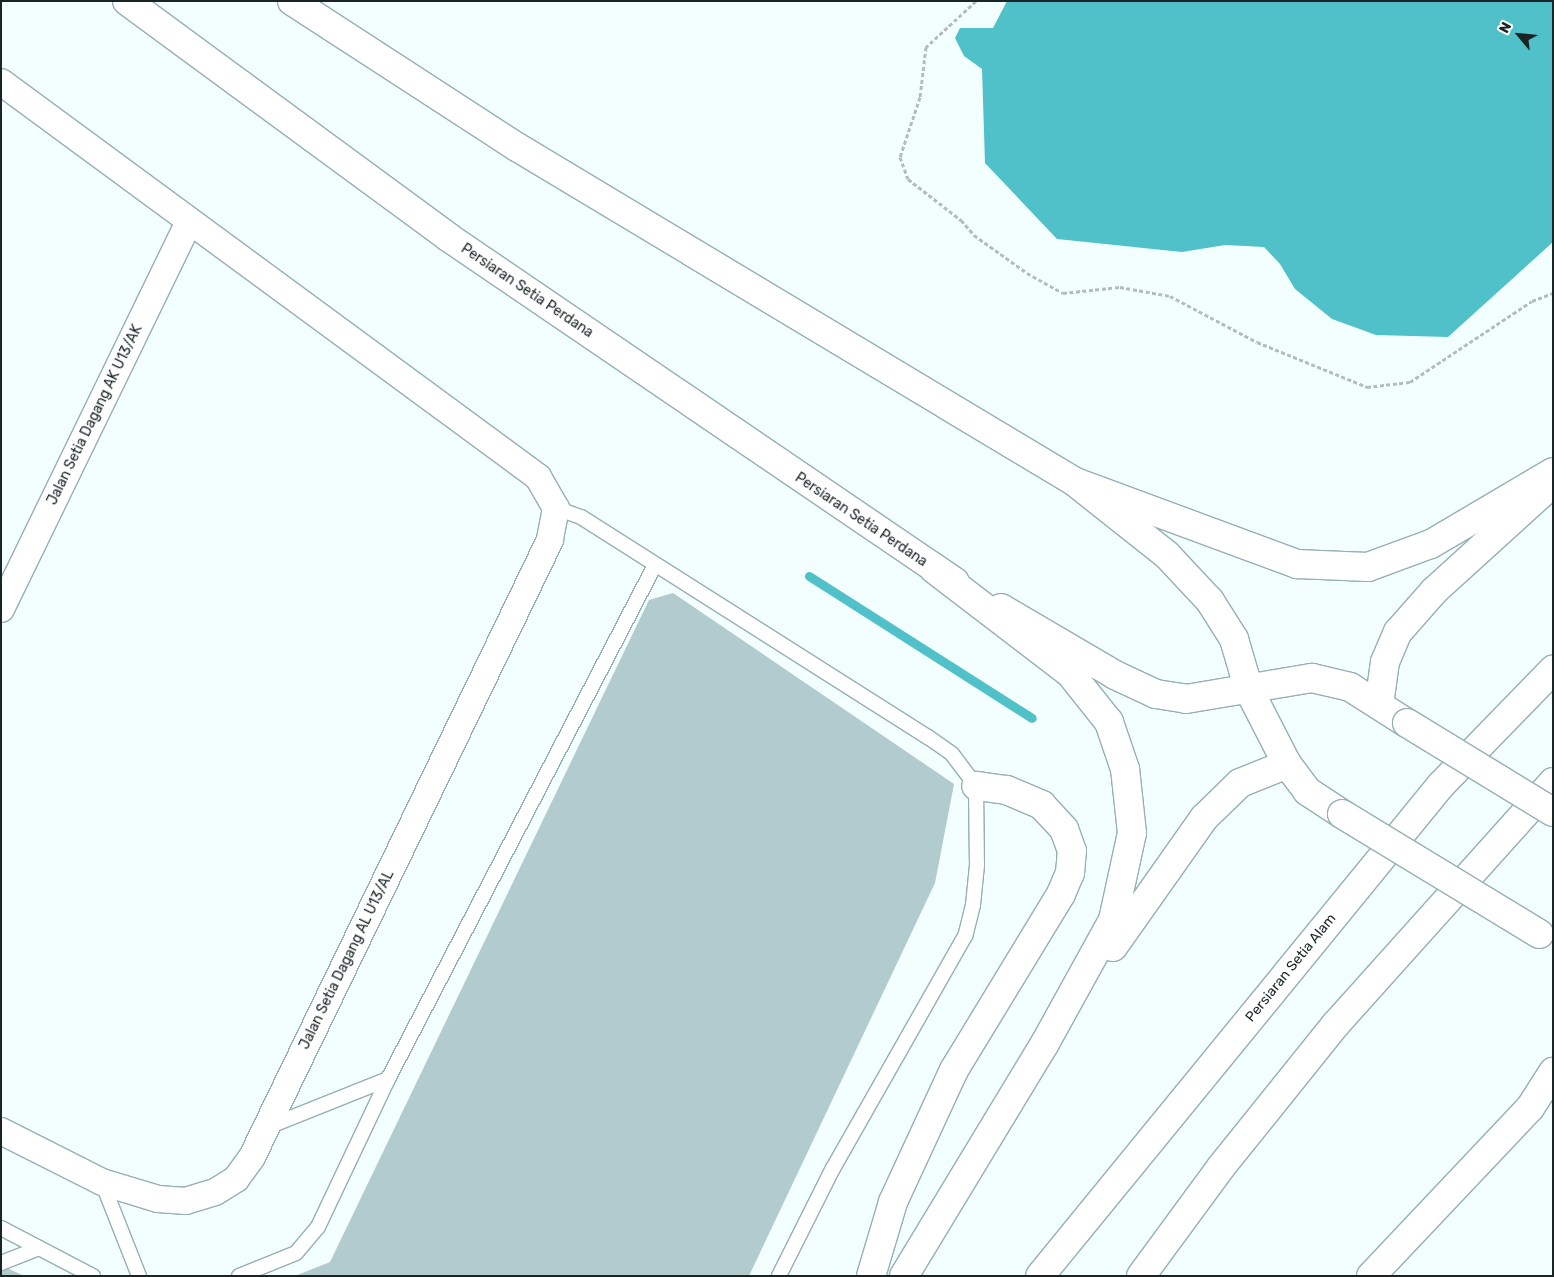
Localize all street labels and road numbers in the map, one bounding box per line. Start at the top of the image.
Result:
street label: Persiaran Setia Perdana [458,240,596,342]
street label: Jalan Setia Dagang AK U13/AK [44,322,146,508]
street label: Persiaran Setia Perdana [792,469,930,571]
street label: Jalan Setia Dagang AL U13/AL [296,867,398,1053]
street label: Persiaran Setia Alam [1242,910,1340,1026]

